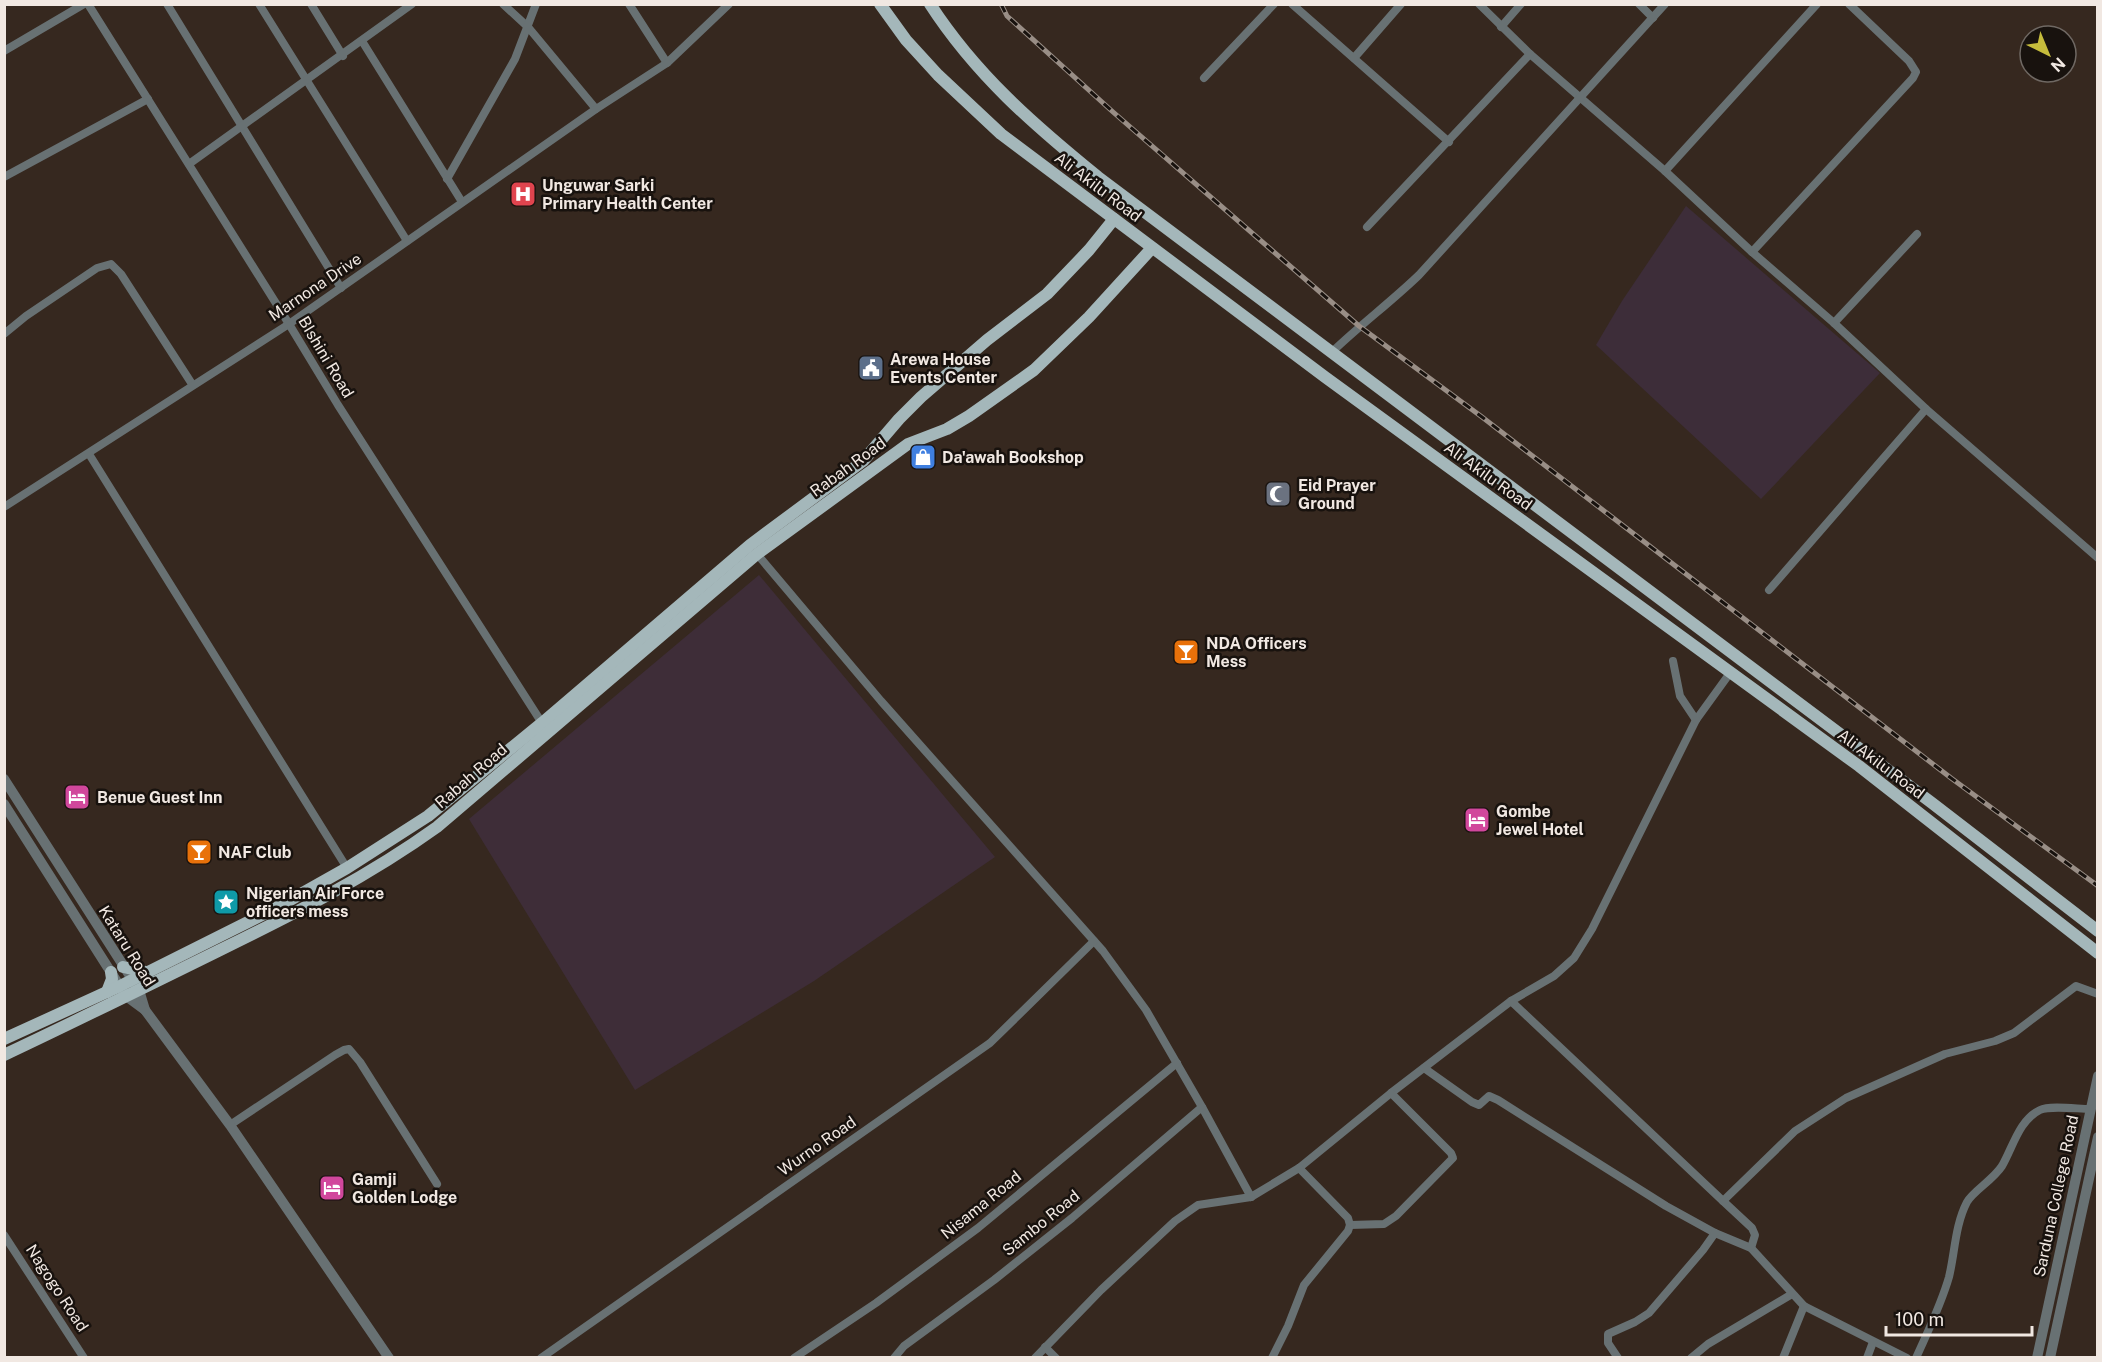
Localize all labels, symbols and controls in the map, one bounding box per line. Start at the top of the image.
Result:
north arrow [2018,24,2078,84]
text: N [2047,53,2069,76]
street label: Ali Akilu Road [1051,148,1145,226]
place label: Unguwar Sarki Primary Health Center [542,176,713,213]
hospital icon: Unguwar Sarki Primary Health Center [508,179,538,209]
street label: Marnona Drive [265,249,365,325]
street label: BIshini Road [294,313,358,401]
place label: Arewa House Events Center [890,350,998,387]
public building icon: Arewa House Events Center [856,353,886,383]
street label: Rabah Road [806,433,890,501]
street label: Ali Akilu Road [1440,438,1536,514]
shop icon: Da'awah Bookshop [908,442,938,472]
place label: Da'awah Bookshop [942,448,1084,467]
place label: Eid Prayer Ground [1298,476,1376,513]
mosque icon: Eid Prayer Ground [1263,479,1293,509]
place label: NDA Officers Mess [1206,634,1307,671]
bar icon: NDA Officers Mess [1171,637,1201,667]
street label: Ali Akilu Road [1834,725,1928,803]
street label: Rabah Road [431,740,511,812]
hotel icon: Benue Guest Inn [62,782,92,812]
place label: Benue Guest Inn [97,788,223,807]
place label: Gombe Jewel Hotel [1496,802,1584,839]
hotel icon: Gombe Jewel Hotel [1462,805,1492,835]
bar icon: NAF Club [184,837,214,867]
place label: NAF Club [218,843,292,862]
place label: Nigerian Air Force officers mess [246,884,384,921]
place icon: Nigerian Air Force officers mess [211,887,241,917]
street label: Kataru Road [95,902,159,990]
street label: Wurno Road [774,1112,860,1180]
street label: Sarduna College Road [2030,1113,2082,1279]
street label: Nisama Road [937,1167,1025,1243]
place label: Gamji Golden Lodge [352,1170,457,1207]
hotel icon: Gamji Golden Lodge [317,1173,347,1203]
street label: Sambo Road [999,1186,1083,1260]
street label: Nagogo Road [22,1241,92,1335]
scale bar [1886,1299,2032,1337]
text: 100 m [1895,1309,1944,1330]

